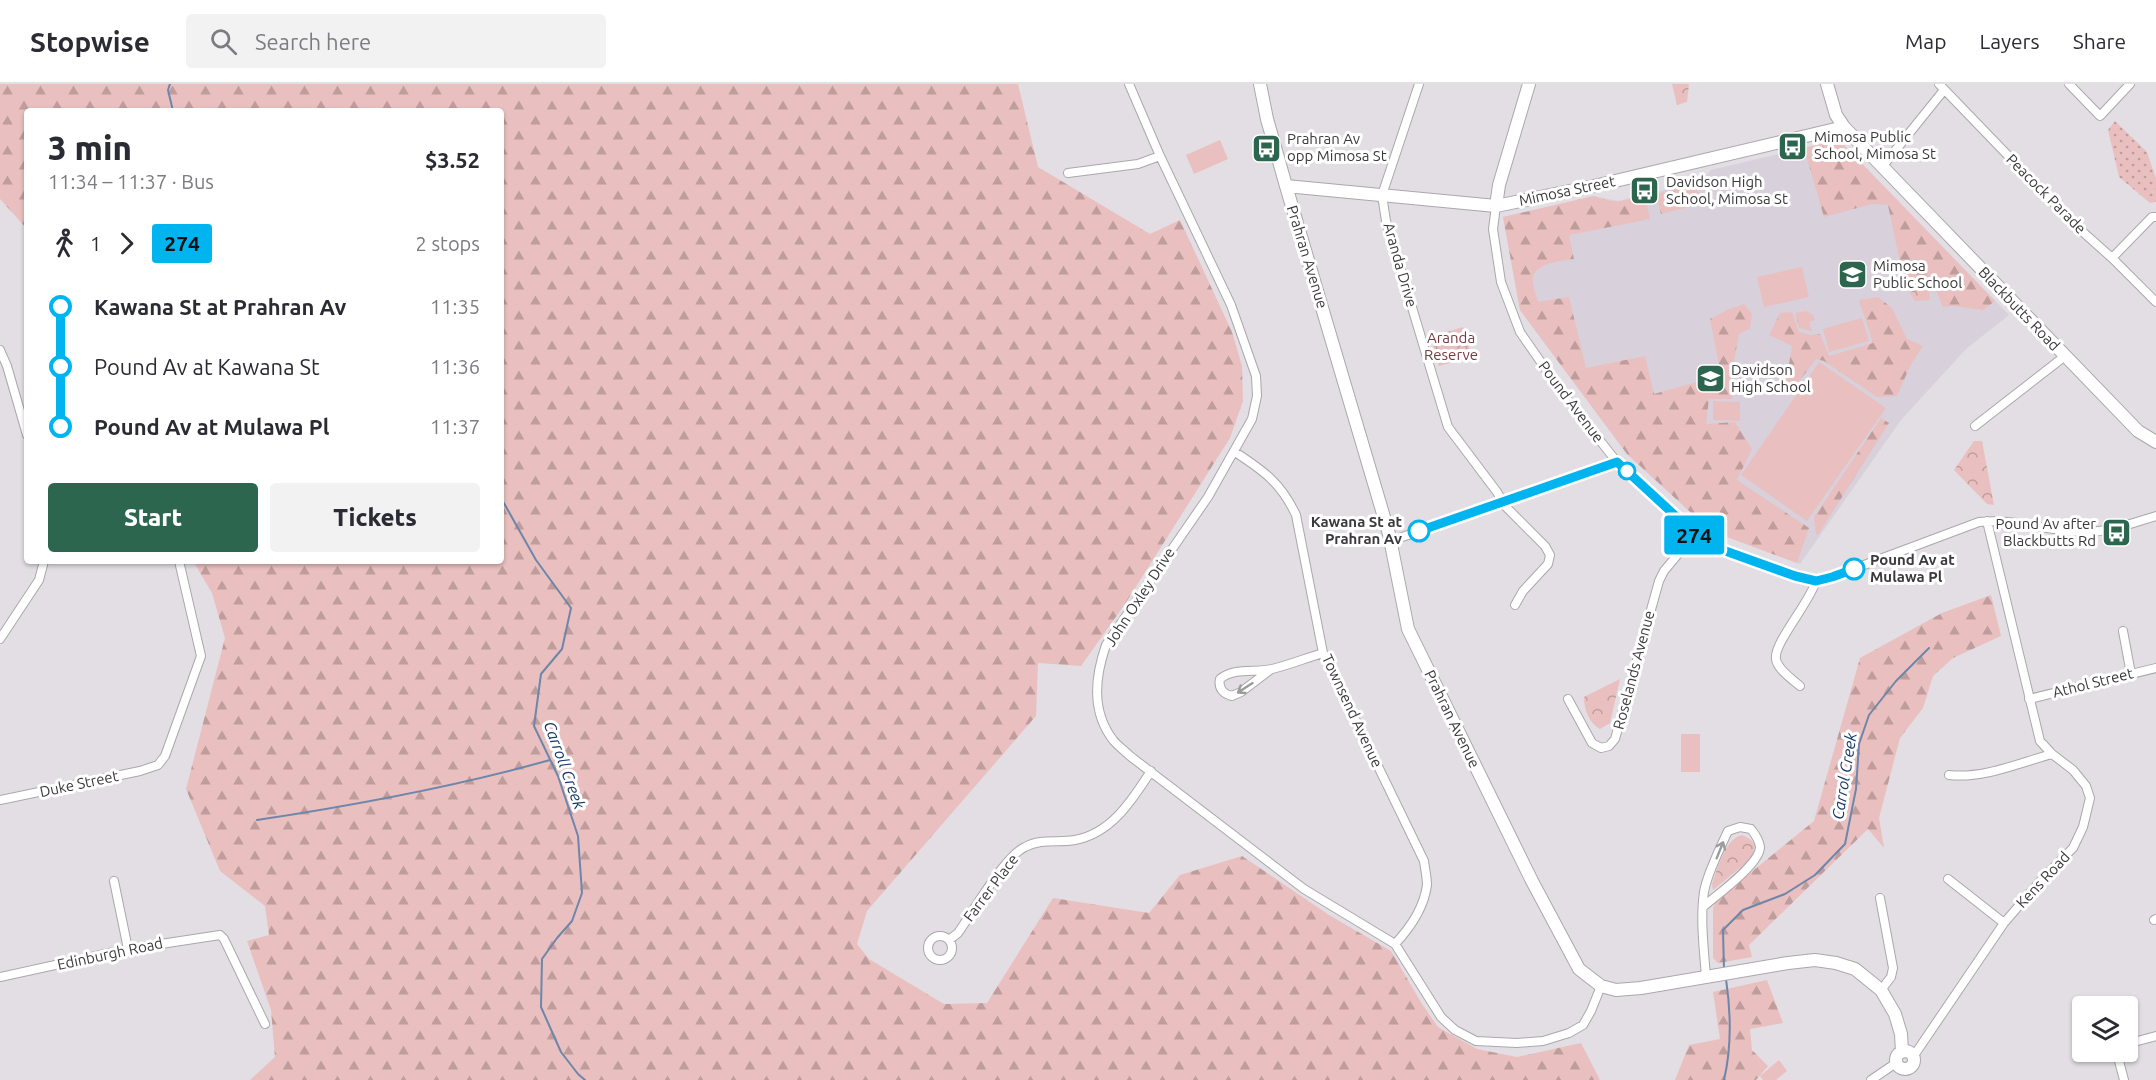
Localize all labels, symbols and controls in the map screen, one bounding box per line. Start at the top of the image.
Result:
search box [186,14,606,68]
icon: search [207,25,240,58]
text: Stopwise [30,26,150,57]
text: Search here [255,29,371,54]
text: Map [1905,29,1946,53]
text: Layers [1979,29,2040,53]
text: Share [2073,29,2126,53]
place label: Mimosa Public School, Mimosa St [1814,128,1936,162]
text: 3 min [48,129,132,166]
place label: Prahran Av opp Mimosa St [1287,130,1387,164]
bus stop icon: Mimosa Public School, Mimosa St [1777,130,1809,162]
bus stop icon: Prahran Av opp Mimosa St [1250,132,1282,164]
text: $3.52 [425,147,480,172]
street label: Peacock Parade [2003,150,2090,237]
text: 11:34 – 11:37 · Bus [48,170,214,193]
street label: Mimosa Street [1517,172,1617,209]
place label: Davidson High School, Mimosa St [1666,173,1788,207]
bus stop icon: Davidson High School, Mimosa St [1629,175,1661,207]
street label: Prahran Avenue [1284,203,1331,310]
street label: Aranda Drive [1380,221,1421,309]
icon: walk [48,227,81,260]
icon: forward [110,227,143,260]
text: 274 [164,231,200,255]
text: 1 [90,232,101,255]
text: 2 stops [416,232,480,255]
place label: Mimosa Public School [1873,257,1962,291]
school or university icon: Mimosa Public School [1836,259,1868,291]
street label: Blackbutts Road [1975,263,2063,354]
text: Kawana St at Prahran Av [94,294,346,319]
text: 11:35 [430,295,480,318]
park label: Aranda Reserve [1424,329,1478,363]
text: Pound Av at Kawana St [94,354,320,379]
text: 11:36 [430,355,480,378]
street label: Pound Avenue [1535,358,1608,446]
place label: Davidson High School [1731,361,1811,395]
school or university icon: Davidson High School [1694,363,1726,395]
text: Pound Av at Mulawa Pl [94,414,329,439]
text: 11:37 [430,415,480,438]
unlabelled marker [1618,462,1636,480]
button: Start [48,483,258,552]
button: Tickets [270,483,480,552]
place label: Kawana St at Prahran Av [1311,513,1403,547]
place label: Pound Av after Blackbutts Rd [1996,515,2096,549]
line badge: 274 [1660,516,1728,554]
bus stop icon: Pound Av after Blackbutts Rd [2101,517,2133,549]
marker: Kawana St at Prahran Av [1408,520,1430,542]
text: 274 [1676,523,1712,547]
street label: John Oxley Drive [1101,544,1178,649]
place label: Pound Av at Mulawa Pl [1870,551,1955,585]
marker: Pound Av at Mulawa Pl [1843,558,1865,580]
street label: Roselands Avenue [1609,609,1658,731]
street label: Townsend Avenue [1319,652,1386,770]
street label: Athol Street [2051,664,2135,701]
street label: Prahran Avenue [1421,667,1484,771]
one-way arrow [1238,682,1254,694]
water label: Carroll Creek [541,719,589,812]
water label: Carrol Creek [1828,730,1860,821]
street label: Duke Street [38,767,120,800]
one-way arrow [1715,841,1726,860]
street label: Kens Road [2012,848,2073,911]
street label: Farrer Place [960,851,1021,925]
street label: Edinburgh Road [56,934,164,973]
map controls [2072,996,2138,1062]
button: layers [2072,996,2138,1062]

